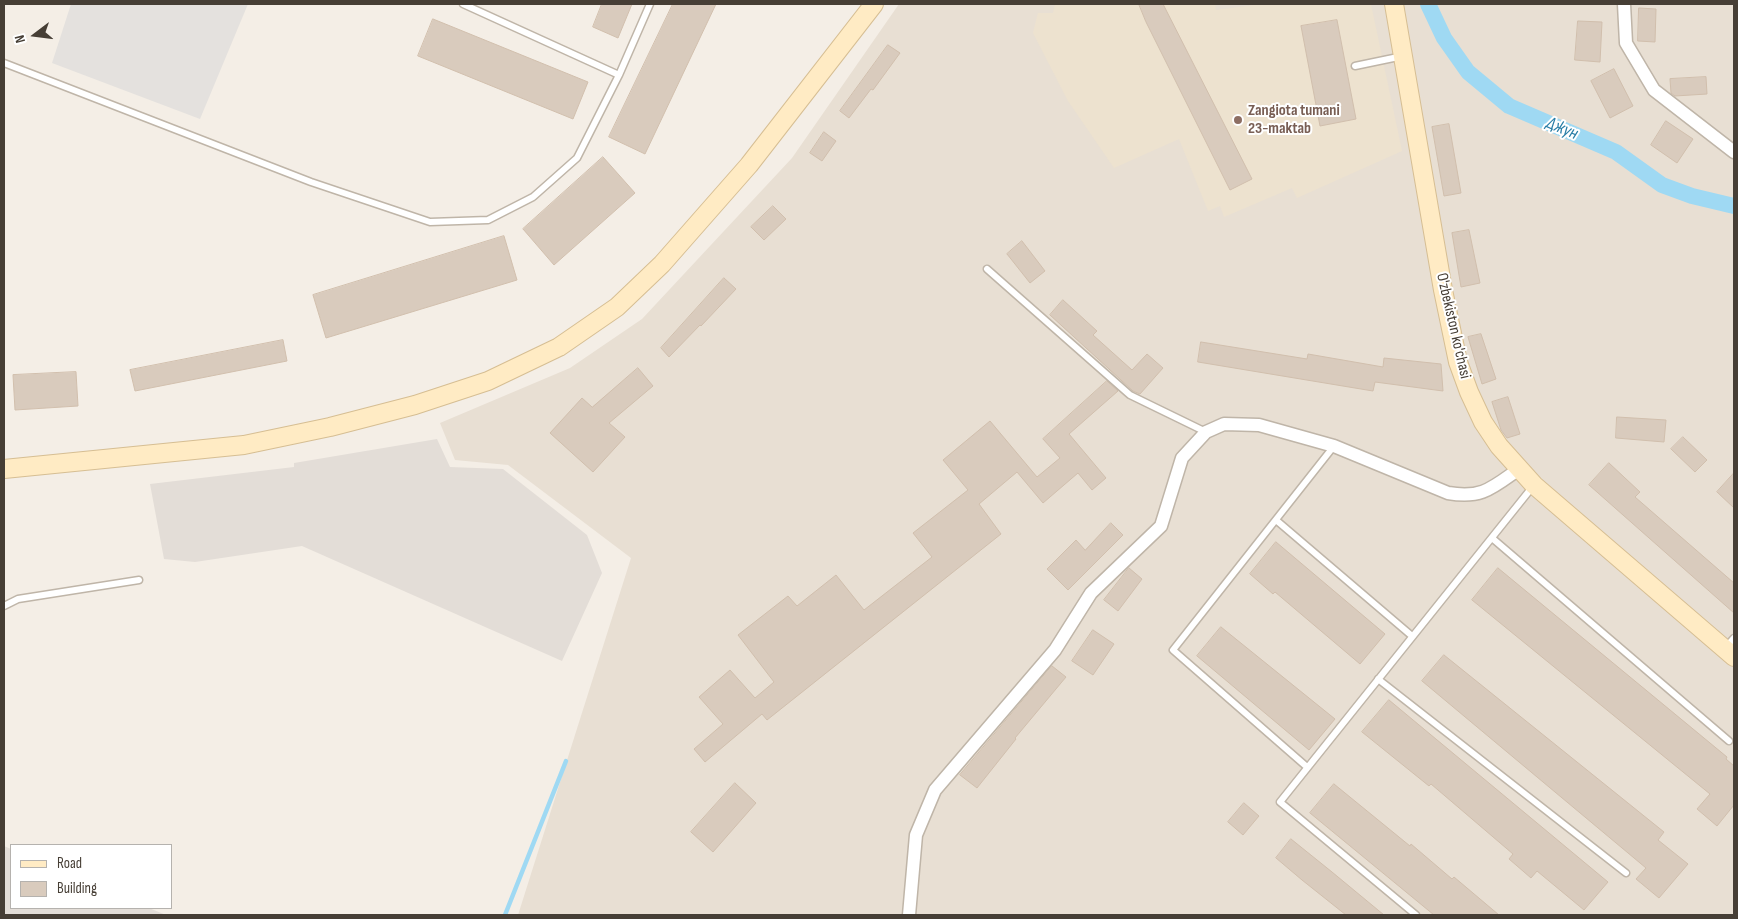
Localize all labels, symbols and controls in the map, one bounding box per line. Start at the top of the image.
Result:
north arrow [10,10,60,60]
text: N [11,33,29,45]
place label: Zangiota tumani 23-maktab [1248,101,1340,139]
water label: Джун [1543,113,1581,145]
marker: Zangiota tumani 23-maktab [1232,114,1244,126]
street label: O'zbekiston ko'chasi [1432,271,1474,381]
legend [10,844,172,909]
text: Road [57,854,82,873]
text: Building [57,879,97,898]

